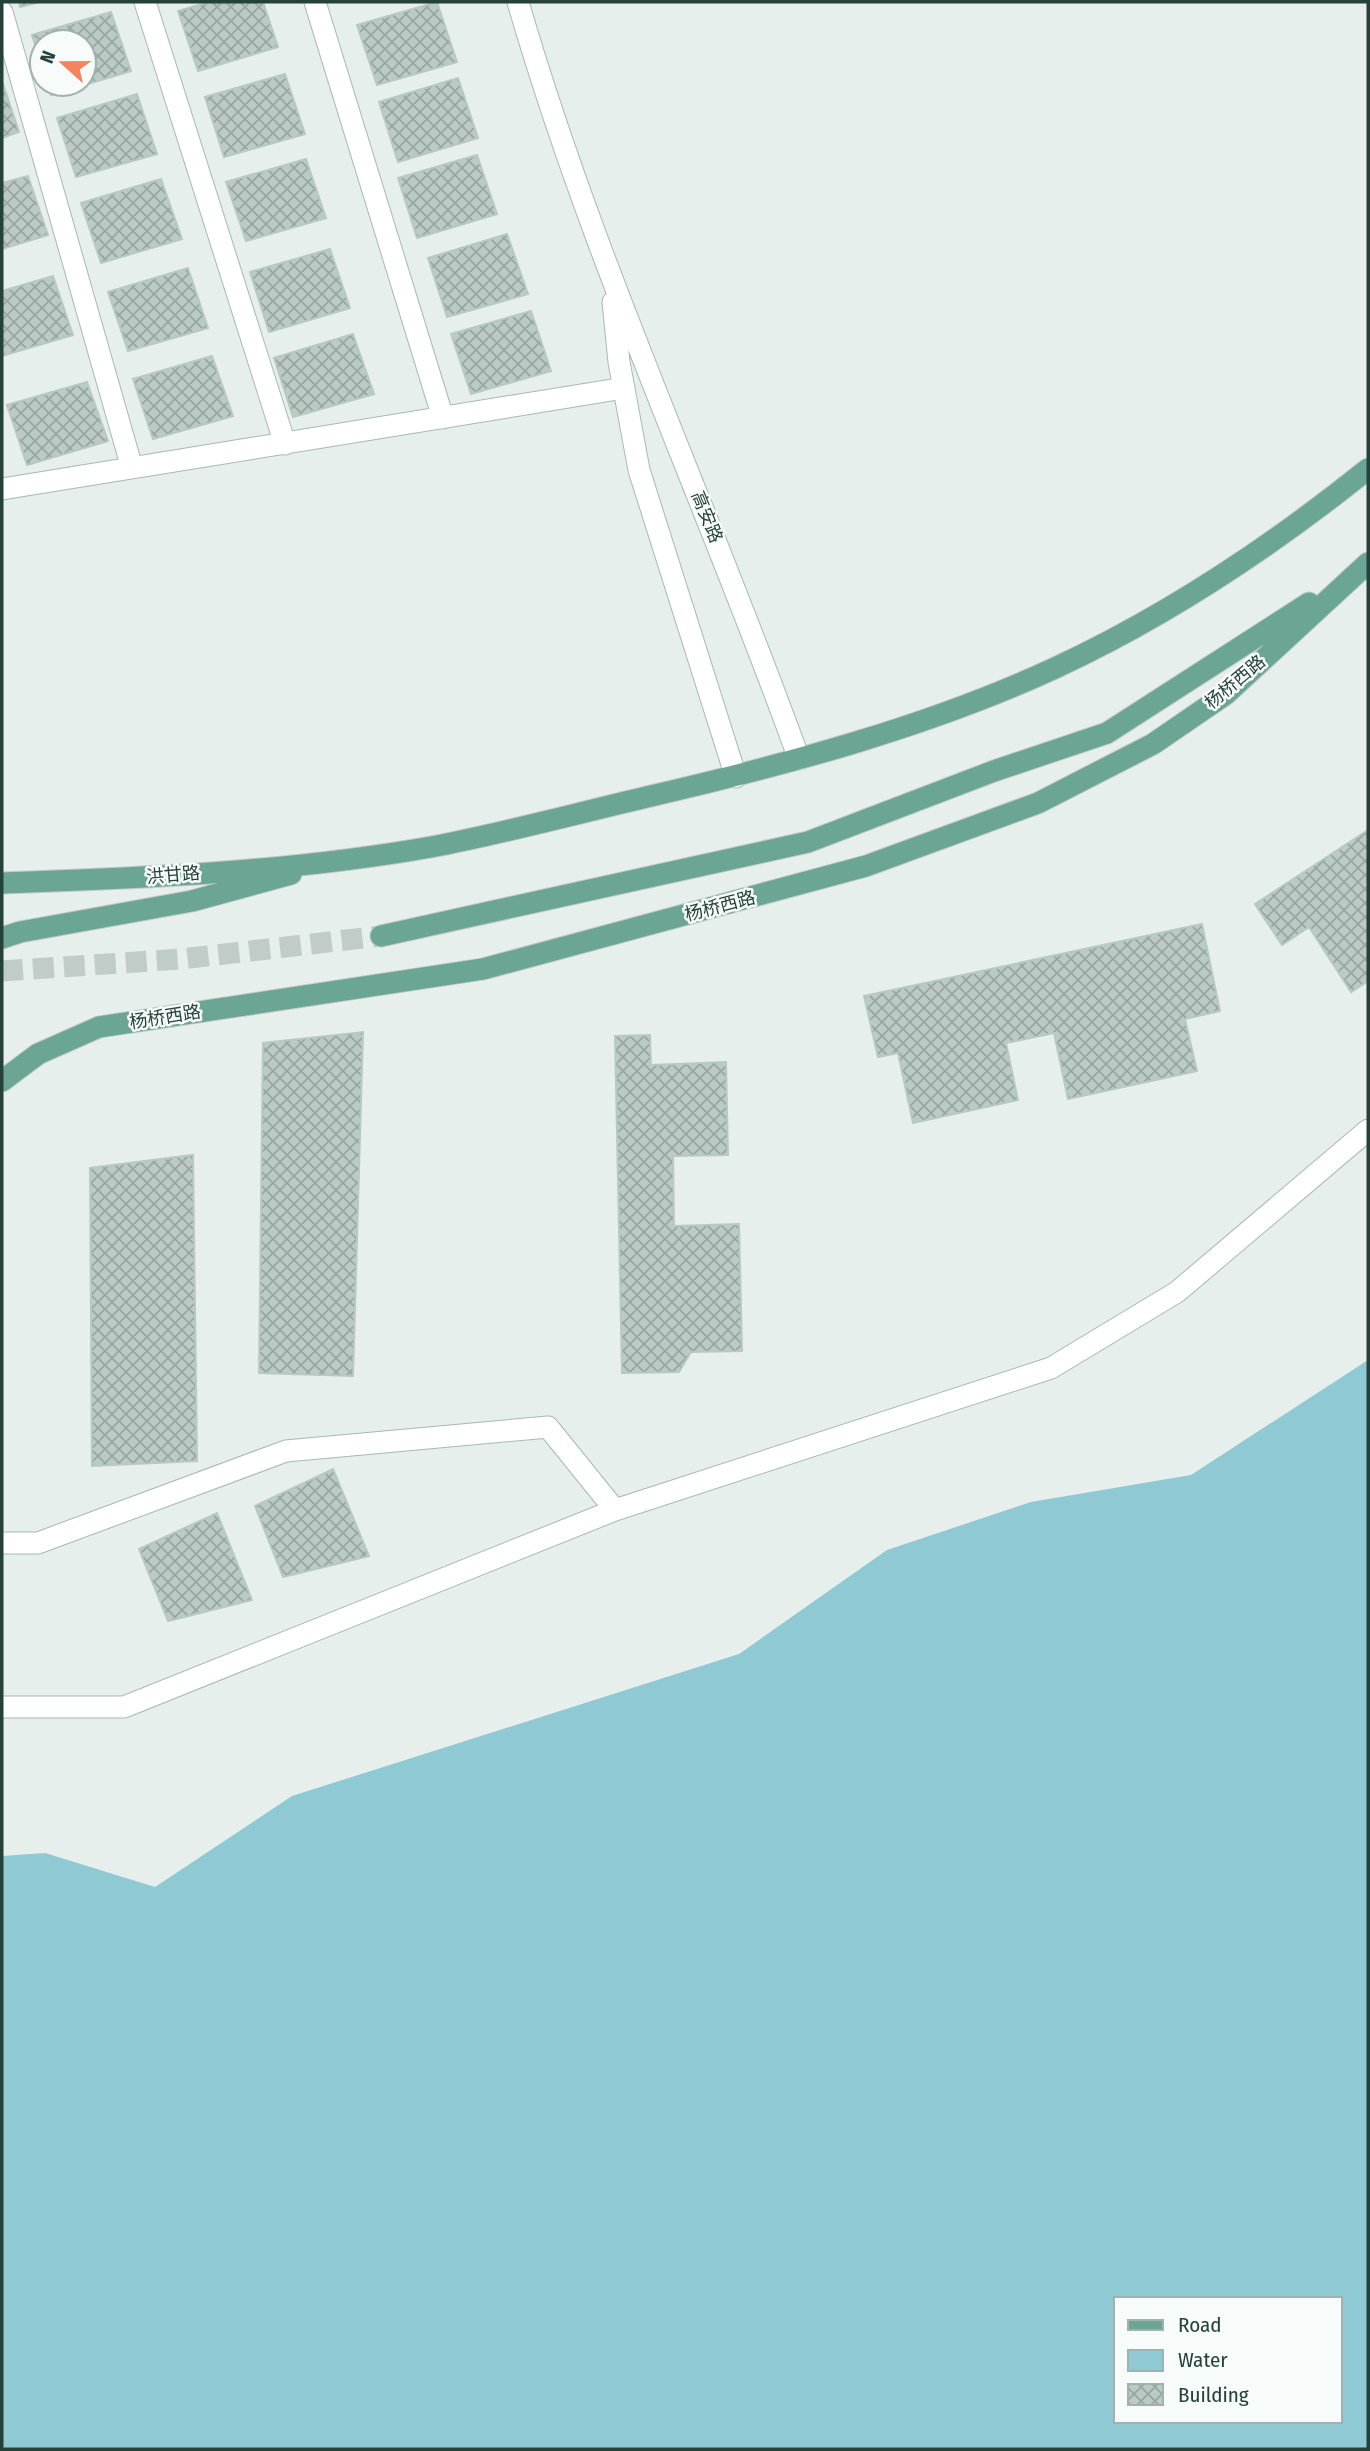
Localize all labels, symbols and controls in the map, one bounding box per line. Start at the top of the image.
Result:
north arrow [28,28,98,98]
text: N [35,48,60,67]
street label: 高安路 [687,488,727,546]
street label: 杨桥西路 [1200,650,1270,714]
street label: 洪甘路 [145,862,201,888]
street label: 杨桥西路 [682,886,758,926]
street label: 杨桥西路 [128,1001,202,1033]
legend [1114,2297,1342,2423]
text: Road [1178,2312,1222,2338]
text: Water [1178,2347,1228,2373]
text: Building [1178,2382,1249,2408]

